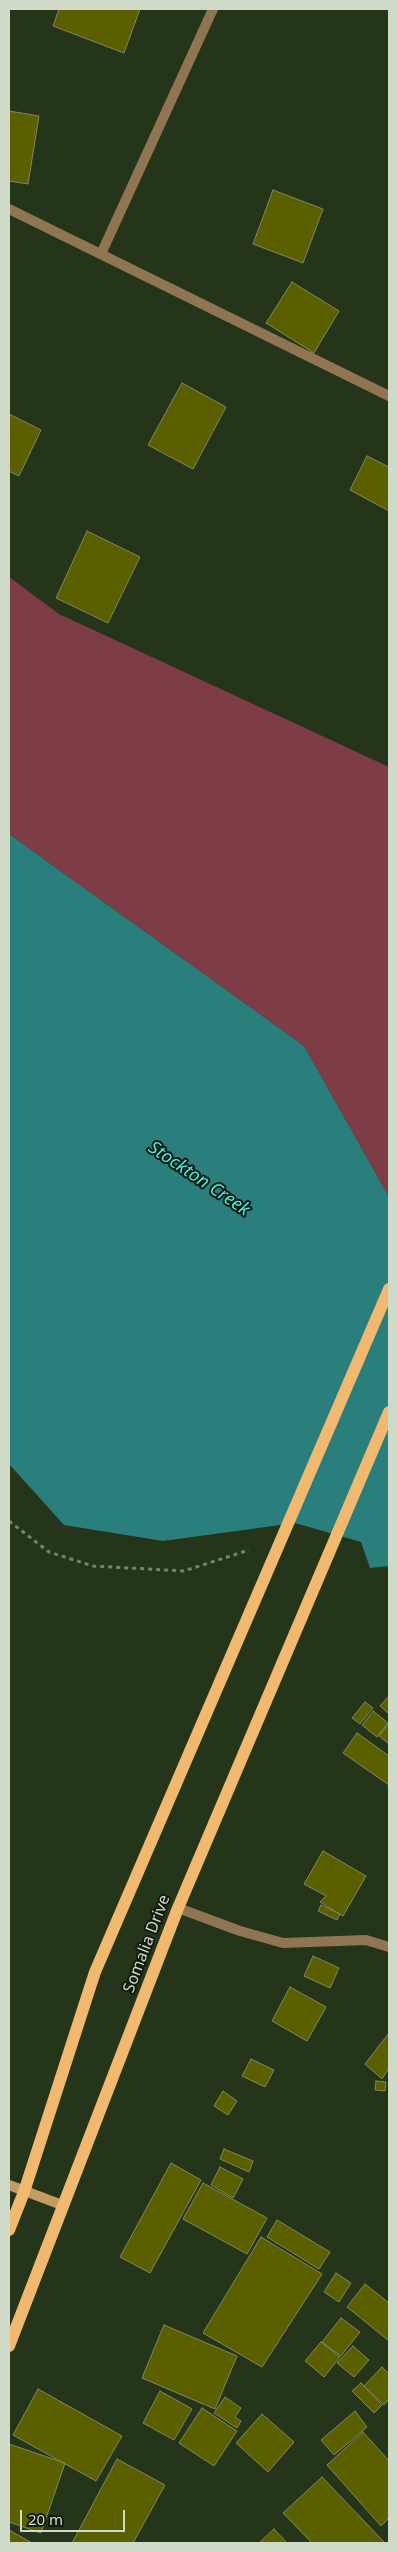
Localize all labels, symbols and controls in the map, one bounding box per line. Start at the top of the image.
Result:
water label: Stockton Creek [144,1137,254,1221]
street label: Somalia Drive [120,1892,174,1996]
scale bar [22,2500,128,2532]
text: 20 m [28,2509,63,2529]

